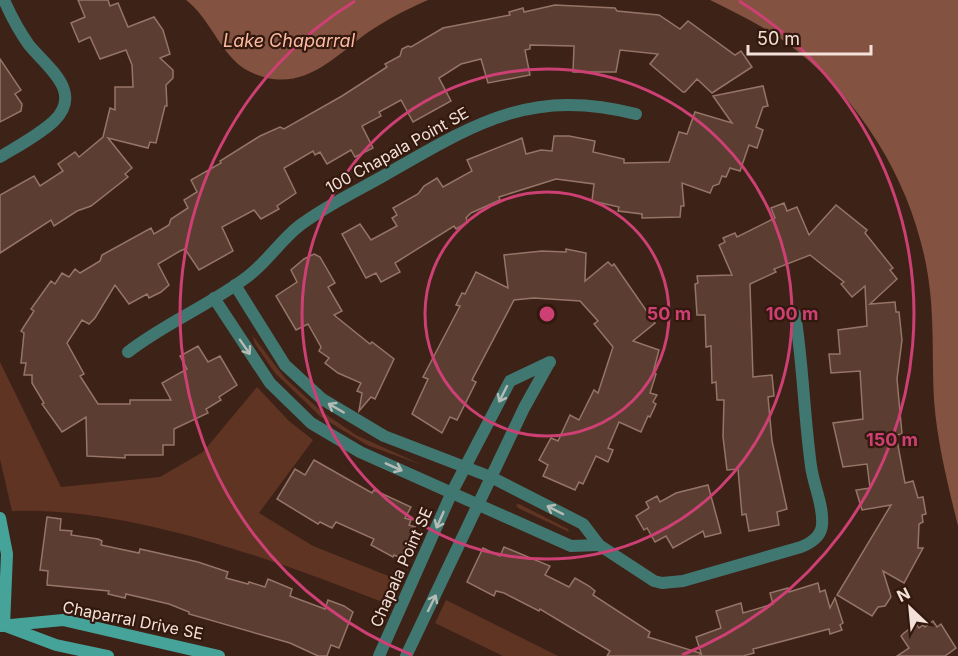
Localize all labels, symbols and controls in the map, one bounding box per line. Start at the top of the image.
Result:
scale bar [748,18,871,56]
text: 50 m [757,28,800,49]
water label: Lake Chaparral [223,30,356,51]
street label: 100 Chapala Point SE [322,102,472,198]
text: 50 m [647,303,691,324]
text: 100 m [766,303,818,324]
centre of rings [537,304,557,324]
one-way arrow [239,339,251,355]
one-way arrow [497,384,509,402]
one-way arrow [328,401,345,413]
text: 150 m [866,429,918,450]
one-way arrow [385,461,403,473]
one-way arrow [546,503,564,515]
street label: Chapala Point SE [366,504,436,630]
one-way arrow [434,510,446,528]
north arrow [880,578,940,638]
text: N [894,583,913,606]
one-way arrow [426,595,438,613]
street label: Chaparral Drive SE [61,597,205,643]

